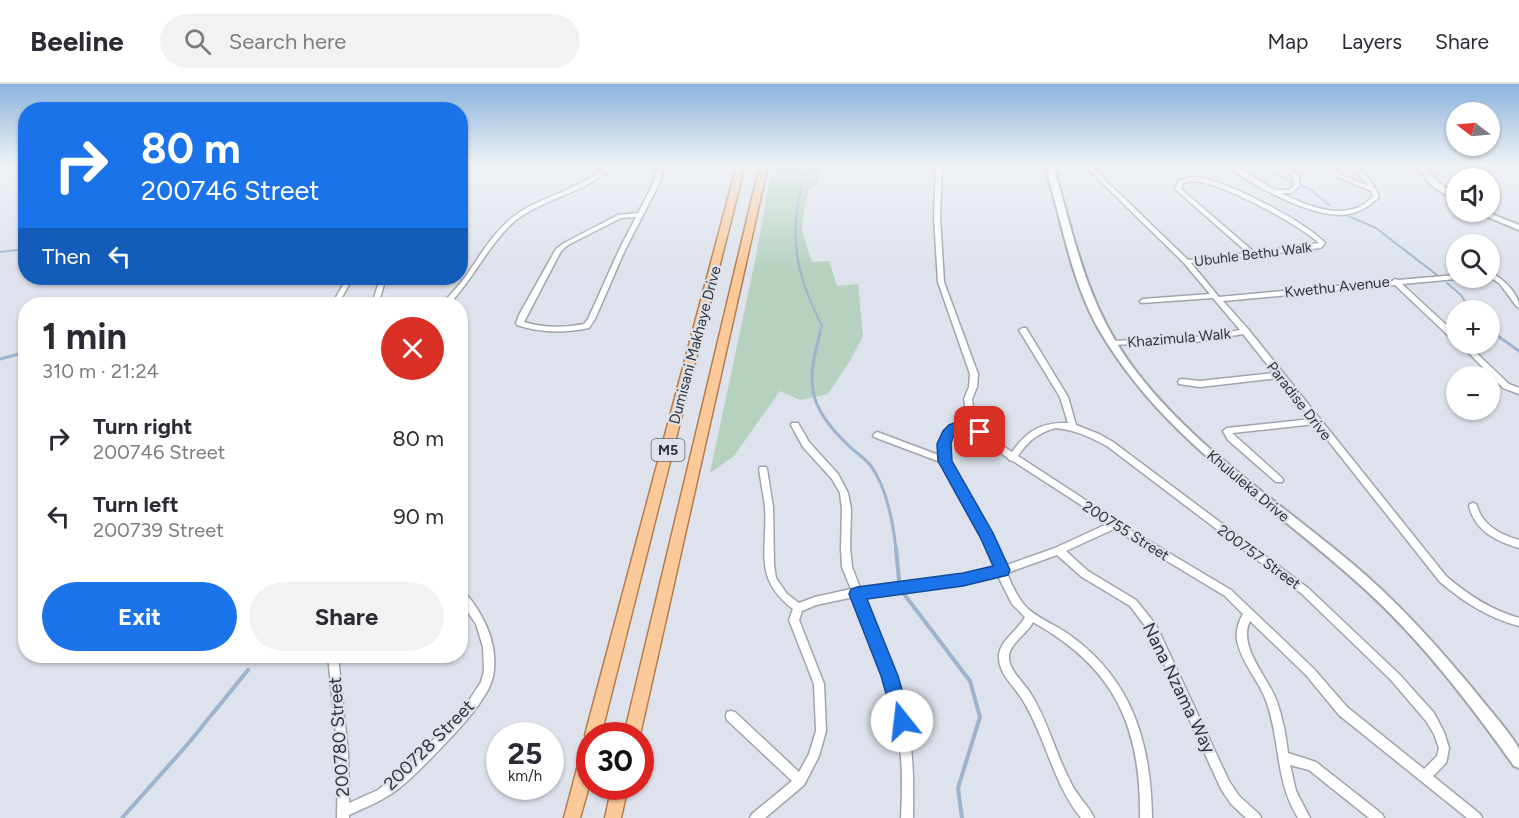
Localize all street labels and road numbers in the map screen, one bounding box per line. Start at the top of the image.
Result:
street label: Ubuhle Bethu Walk [1193,239,1313,270]
street label: Dumisani Makhaye Drive [665,264,725,426]
street label: Kwethu Avenue [1284,273,1390,301]
street label: Khazimula Walk [1126,324,1232,351]
street label: Paradise Drive [1263,358,1335,444]
road number: M5 [652,439,684,461]
street label: Khululeka Drive [1203,446,1293,526]
street label: 200755 Street [1079,497,1173,565]
street label: 200757 Street [1214,521,1304,593]
street label: Nana Nzama Way [1138,619,1220,757]
street label: 200780 Street [324,676,354,798]
street label: 200728 Street [379,695,479,795]

